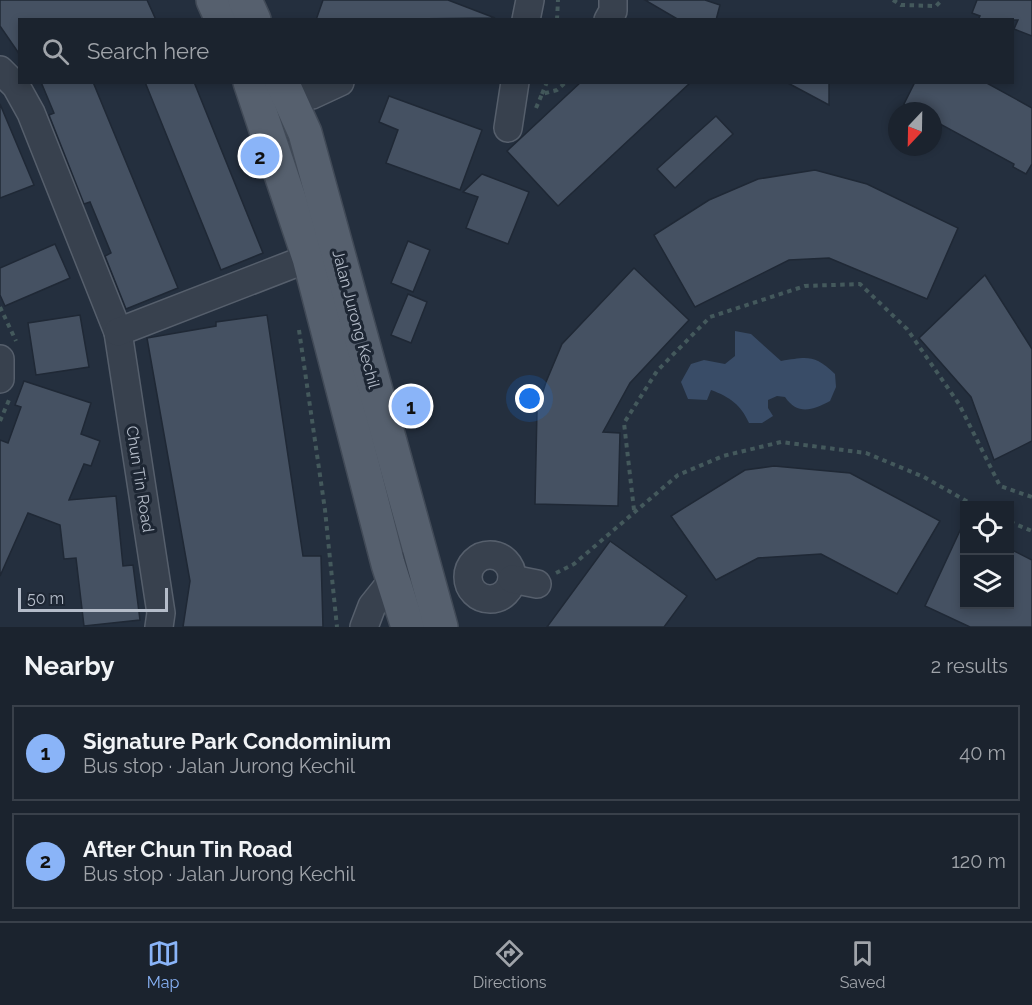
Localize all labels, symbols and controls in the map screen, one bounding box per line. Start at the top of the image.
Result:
search box [18,18,1014,84]
icon: search [39,35,72,68]
text: Search here [87,38,209,64]
north arrow [888,102,942,156]
pin: 2 [240,134,280,178]
street label: Jalan Jurong Kechil [328,248,384,391]
pin: 1 [392,384,430,428]
your location [515,384,544,413]
street label: Chun Tin Road [122,424,158,534]
map controls [960,501,1014,609]
button: locate [960,501,1014,555]
button: layers [960,555,1014,609]
scale bar [18,585,168,612]
text: 50 m [27,589,64,608]
text: Nearby [24,651,114,681]
text: 2 results [931,654,1008,678]
text: Signature Park Condominium [83,728,391,754]
text: 1 [41,741,50,765]
text: 40 m [959,741,1006,765]
text: Bus stop · Jalan Jurong Kechil [83,754,355,778]
text: After Chun Tin Road [83,836,292,862]
text: 2 [40,849,51,873]
text: 120 m [951,849,1006,873]
text: Bus stop · Jalan Jurong Kechil [83,862,355,886]
tab: Map [147,937,180,992]
tab: Directions [473,937,547,992]
tab: Saved [840,937,885,992]

